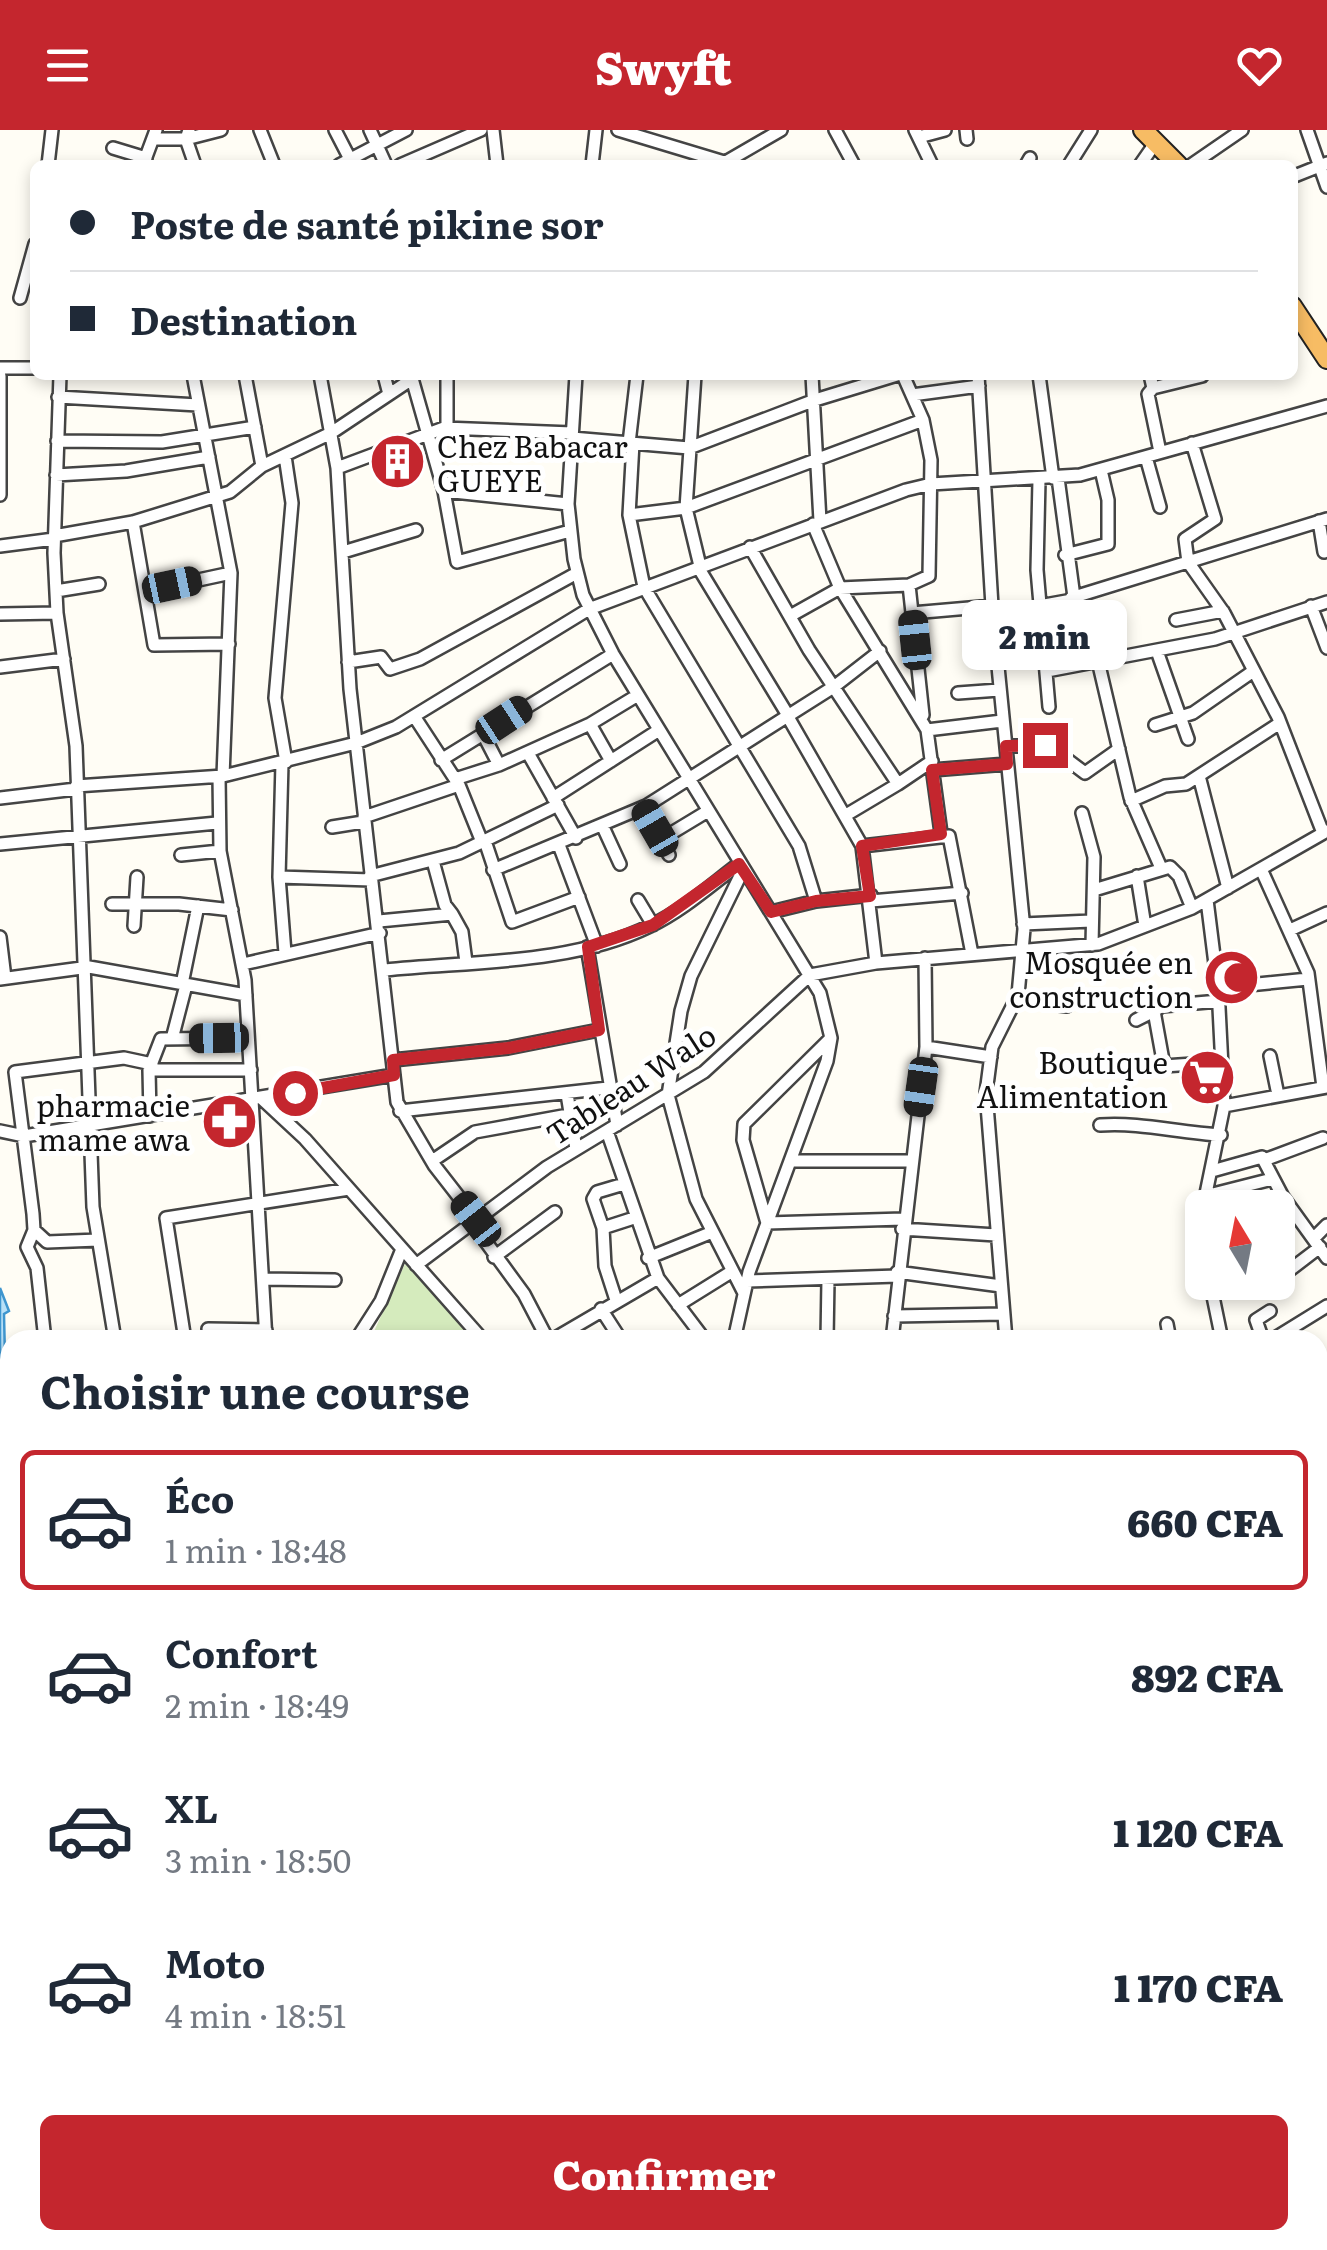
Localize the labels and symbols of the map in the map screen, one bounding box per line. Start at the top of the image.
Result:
place label: Chez Babacar GUEYE [437,423,628,501]
building icon: Chez Babacar GUEYE [368,432,428,492]
car [140,564,204,606]
callout: 2 min [962,600,1128,670]
car [897,609,933,671]
car [471,691,537,749]
route end [1023,723,1068,768]
car [627,795,683,861]
place label: Mosquée en construction [1009,939,1193,1017]
mosque icon: Mosquée en construction [1202,948,1262,1008]
street label: Tableau Walo [536,1012,724,1154]
car [189,1022,249,1054]
place label: Boutique Alimentation [976,1039,1168,1117]
supermarket icon: Boutique Alimentation [1177,1048,1237,1108]
car [902,1055,940,1119]
route start [273,1071,318,1116]
place label: pharmacie mame awa [36,1082,191,1160]
pharmacy icon: pharmacie mame awa [199,1091,259,1151]
car [446,1186,506,1252]
north arrow [1185,1190,1295,1300]

